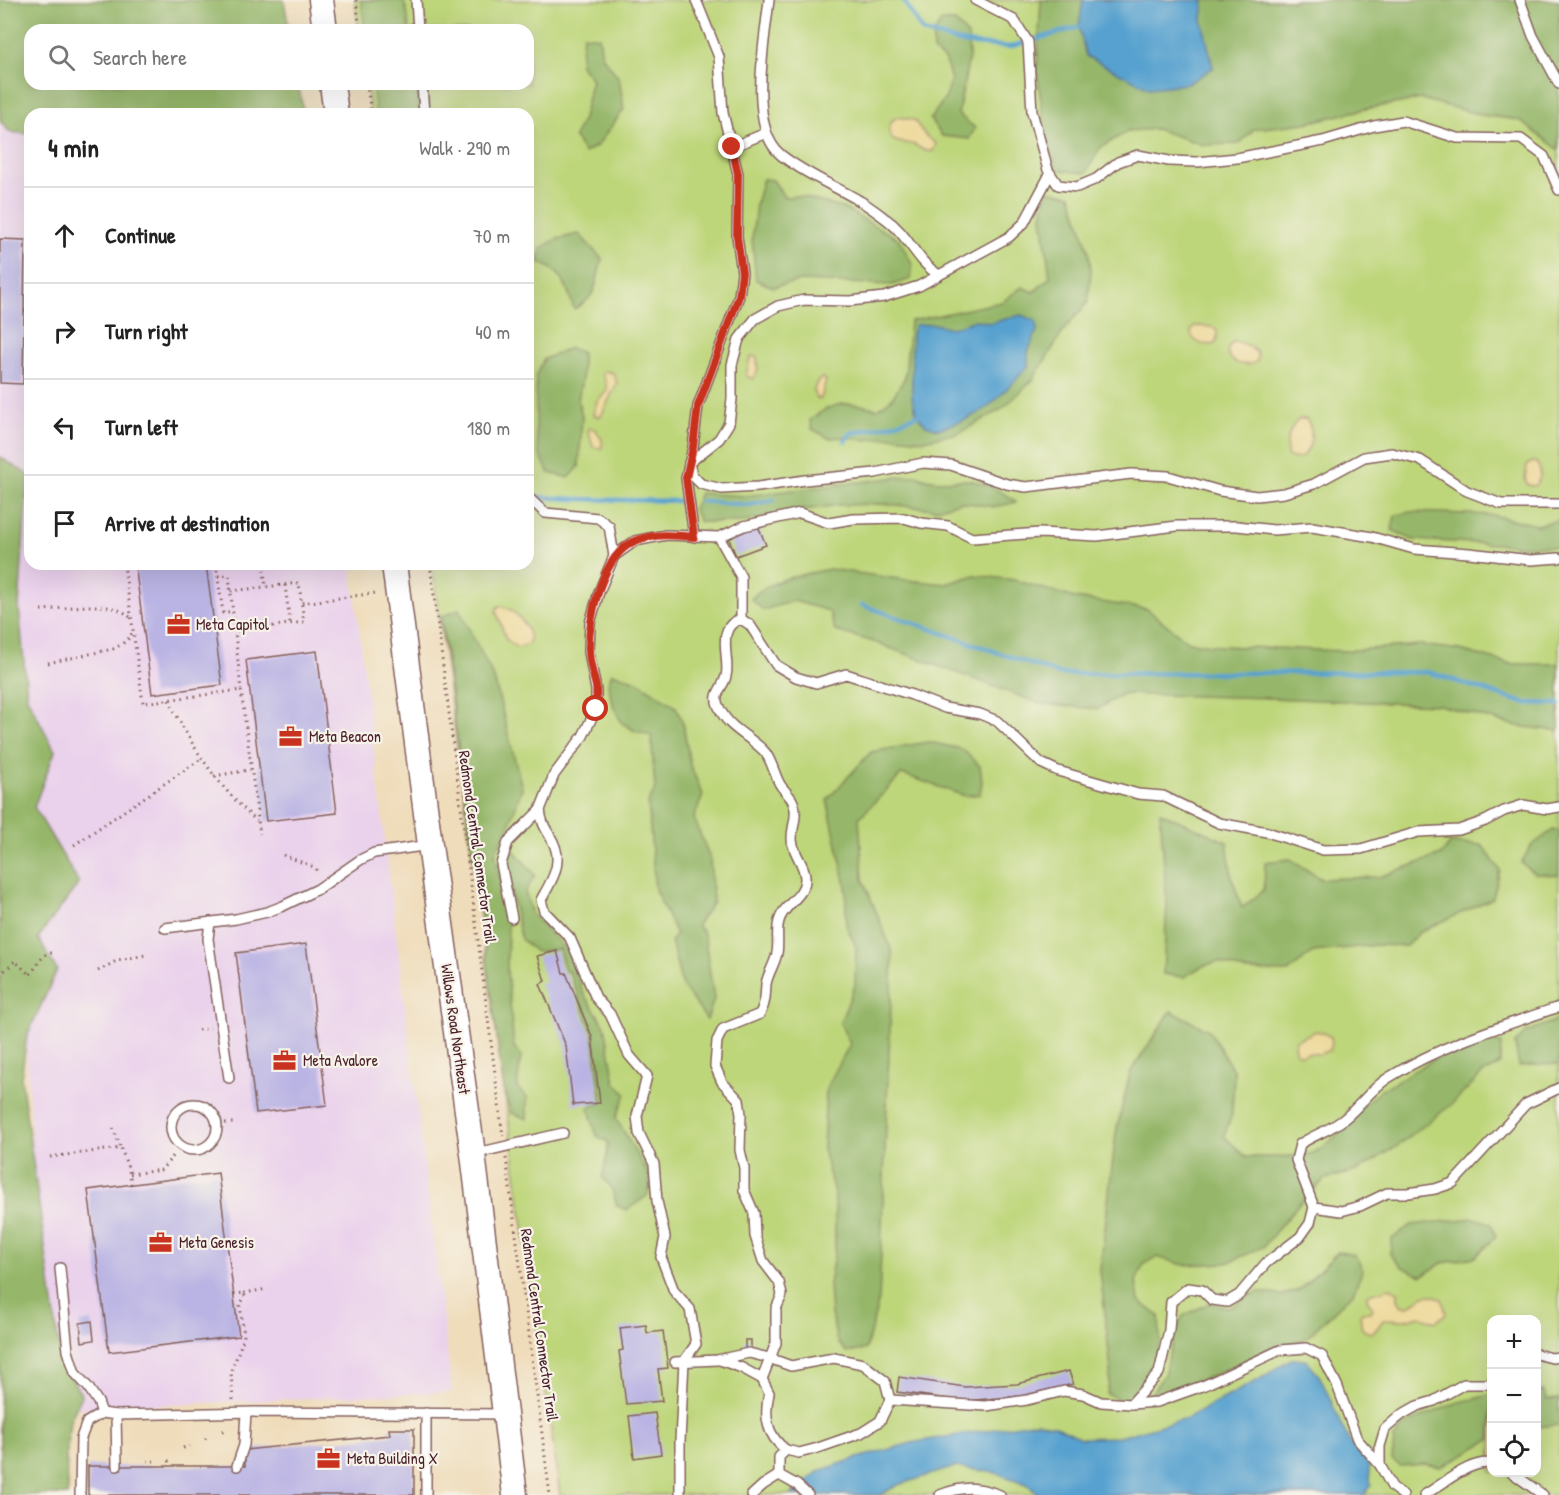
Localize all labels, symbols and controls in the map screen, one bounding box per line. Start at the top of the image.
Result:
search box [24,24,534,90]
icon: search [45,41,78,74]
text: Search here [93,42,187,72]
text: 4 min [48,130,99,165]
route end [718,133,744,159]
text: Walk · 290 m [419,134,510,161]
icon: ahead [48,219,81,252]
text: Continue [105,220,176,250]
text: 70 m [473,222,510,249]
icon: right [48,315,81,348]
text: Turn right [105,316,188,346]
text: 40 m [475,318,510,345]
icon: left [48,411,81,444]
text: Turn left [105,412,178,442]
text: 180 m [467,414,510,441]
icon: arrive [48,507,81,540]
text: Arrive at destination [105,508,270,538]
office icon: Meta Capitol [165,611,191,637]
place label: Meta Capitol [196,613,270,635]
route start [582,695,608,721]
office icon: Meta Beacon [278,723,304,749]
place label: Meta Beacon [309,725,381,747]
street label: Redmond Central Connector Trail [454,749,503,946]
street label: Willows Road Northeast [436,962,476,1096]
office icon: Meta Avalore [272,1047,298,1073]
place label: Meta Avalore [303,1049,379,1071]
street label: Redmond Central Connector Trail [516,1227,565,1424]
office icon: Meta Genesis [148,1229,174,1255]
place label: Meta Genesis [179,1231,254,1253]
map controls [1487,1315,1541,1477]
button: + [1487,1315,1541,1369]
button: − [1487,1369,1541,1423]
button: locate [1487,1423,1541,1477]
office icon: Meta Building X [316,1445,342,1471]
place label: Meta Building X [347,1447,439,1469]

